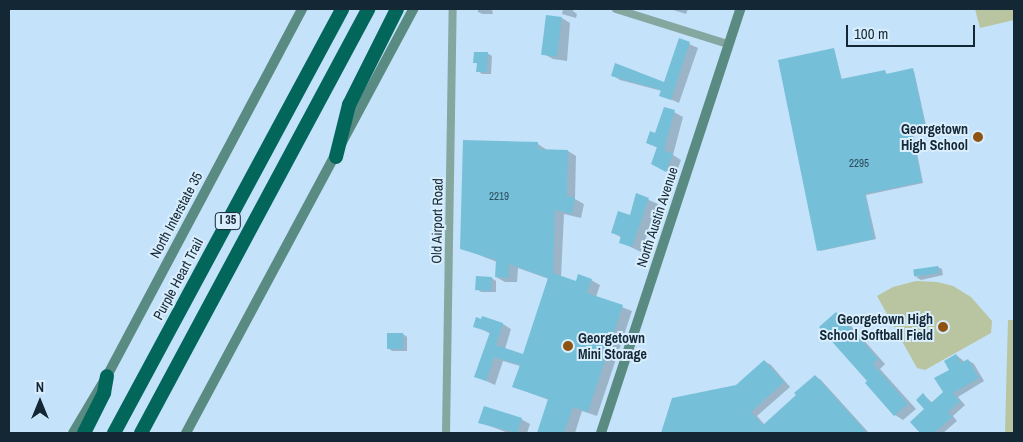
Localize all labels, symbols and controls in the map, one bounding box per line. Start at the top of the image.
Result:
scale bar [848,15,977,47]
text: 100 m [854,23,888,44]
place label: Georgetown High School [901,121,968,154]
marker: Georgetown High School [972,131,984,143]
house number: 2295 [849,156,869,170]
street label: North Austin Avenue [633,164,681,270]
street label: North Interstate 35 [146,169,206,261]
street label: Old Airport Road [428,178,446,264]
house number: 2219 [489,189,509,203]
road number: I 35 [214,212,242,230]
street label: Purple Heart Trail [149,235,207,323]
place label: Georgetown High School Softball Field [819,311,933,344]
marker: Georgetown High School Softball Field [937,321,949,333]
place label: Georgetown Mini Storage [578,330,647,362]
marker: Georgetown Mini Storage [562,340,574,352]
north arrow [15,377,65,427]
text: N [36,378,44,396]

